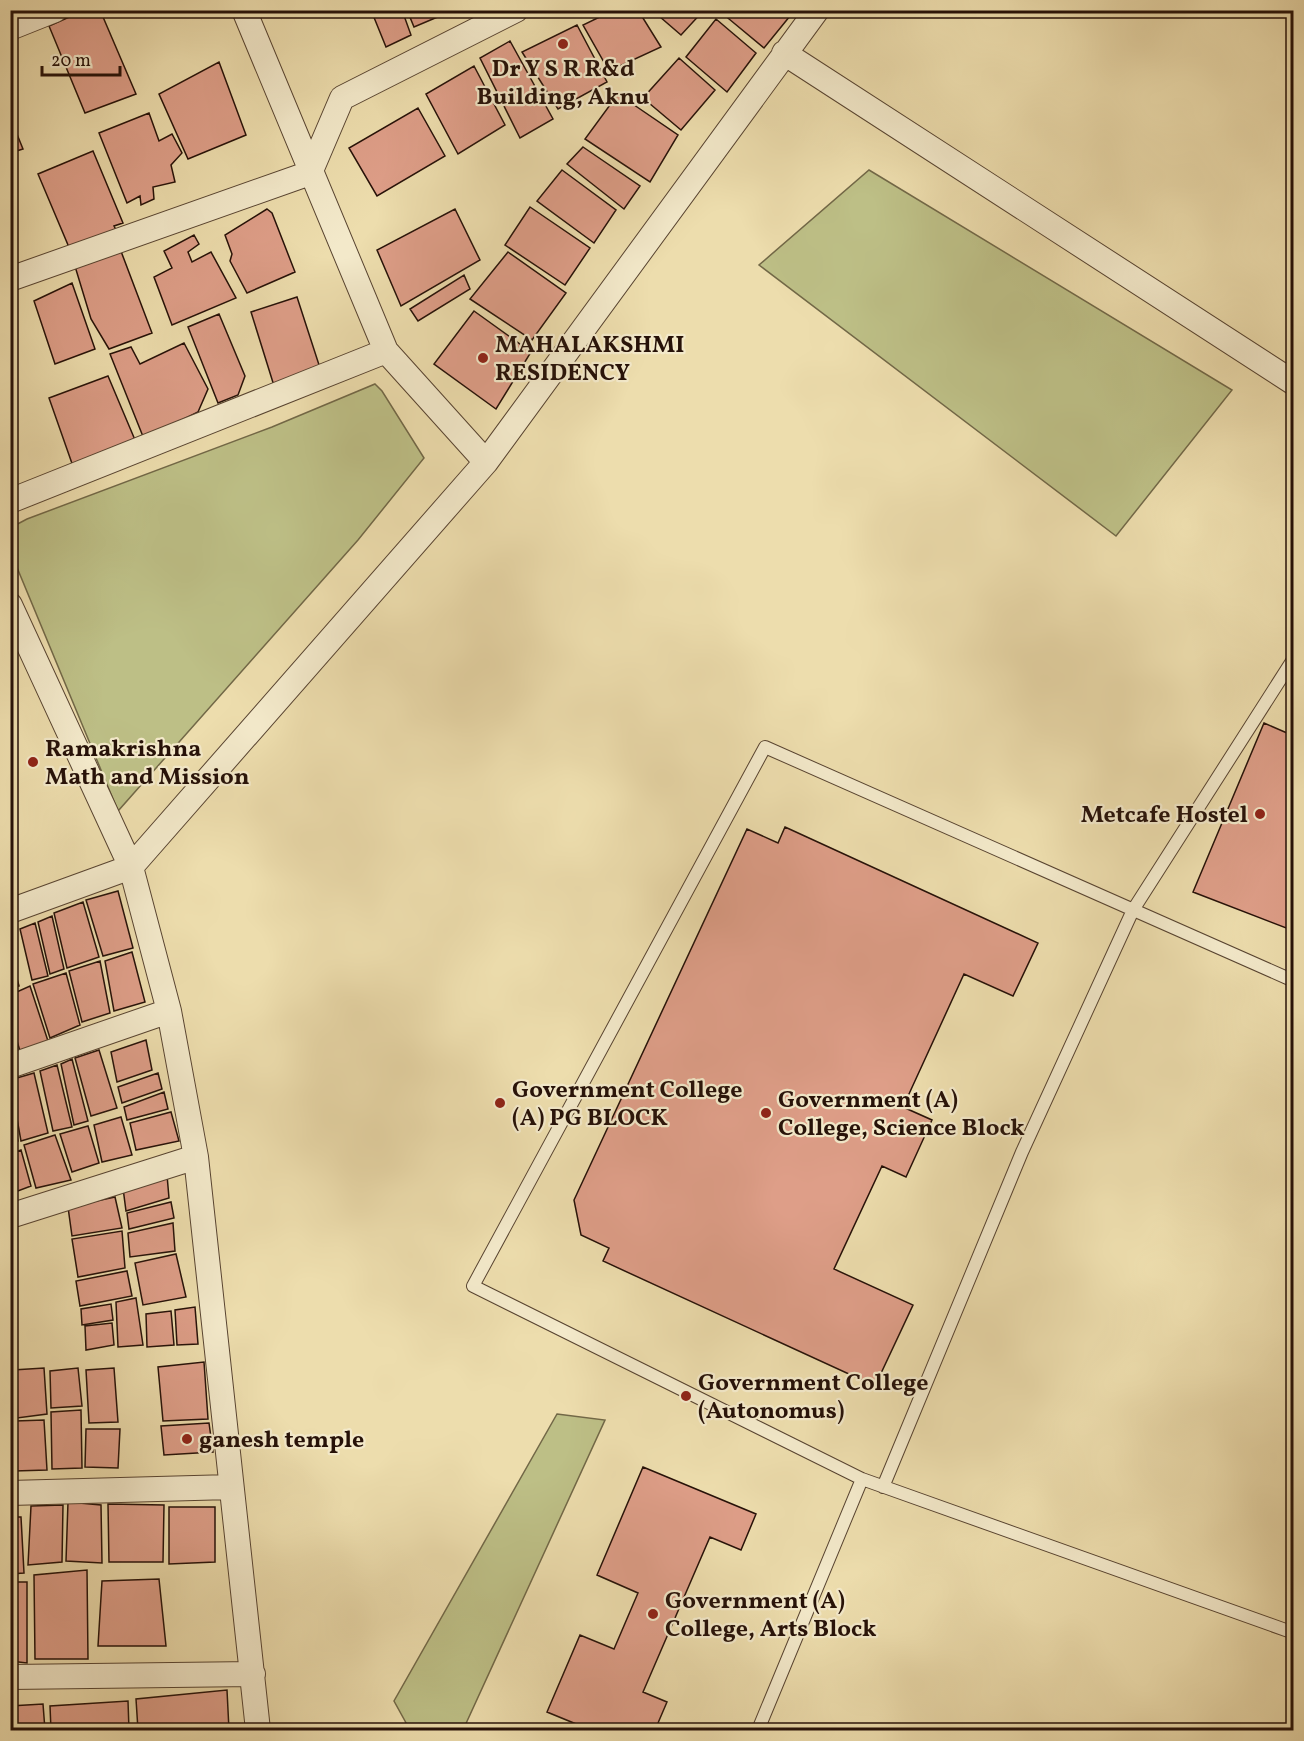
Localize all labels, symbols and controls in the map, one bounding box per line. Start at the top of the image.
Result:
marker: Dr Y S R R&d Building, Aknu [556,37,570,51]
scale bar [42,39,120,77]
text: 20 m [51,49,91,74]
place label: Dr Y S R R&d Building, Aknu [477,53,650,115]
place label: MAHALAKSHMI RESIDENCY [495,329,684,391]
marker: MAHALAKSHMI RESIDENCY [476,351,490,365]
place label: Ramakrishna Math and Mission [45,733,250,795]
marker: Ramakrishna Math and Mission [26,755,40,769]
place label: Metcafe Hostel [1081,799,1248,833]
marker: Metcafe Hostel [1253,807,1267,821]
place label: Government College (A) PG BLOCK [512,1074,743,1136]
place label: Government (A) College, Science Block [778,1084,1025,1146]
marker: Government College (A) PG BLOCK [493,1096,507,1110]
marker: Government (A) College, Science Block [759,1106,773,1120]
place label: Government College (Autonomus) [698,1367,929,1429]
marker: Government College (Autonomus) [679,1389,693,1403]
place label: ganesh temple [199,1424,364,1458]
marker: ganesh temple [180,1432,194,1446]
place label: Government (A) College, Arts Block [665,1585,877,1647]
marker: Government (A) College, Arts Block [646,1607,660,1621]

